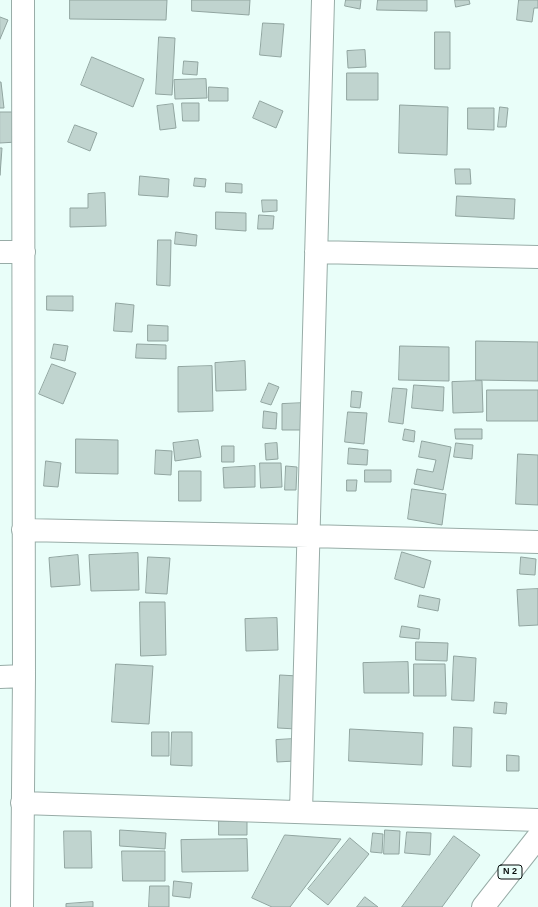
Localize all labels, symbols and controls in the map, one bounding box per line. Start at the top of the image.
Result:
road number: N 2 [498,865,522,879]

